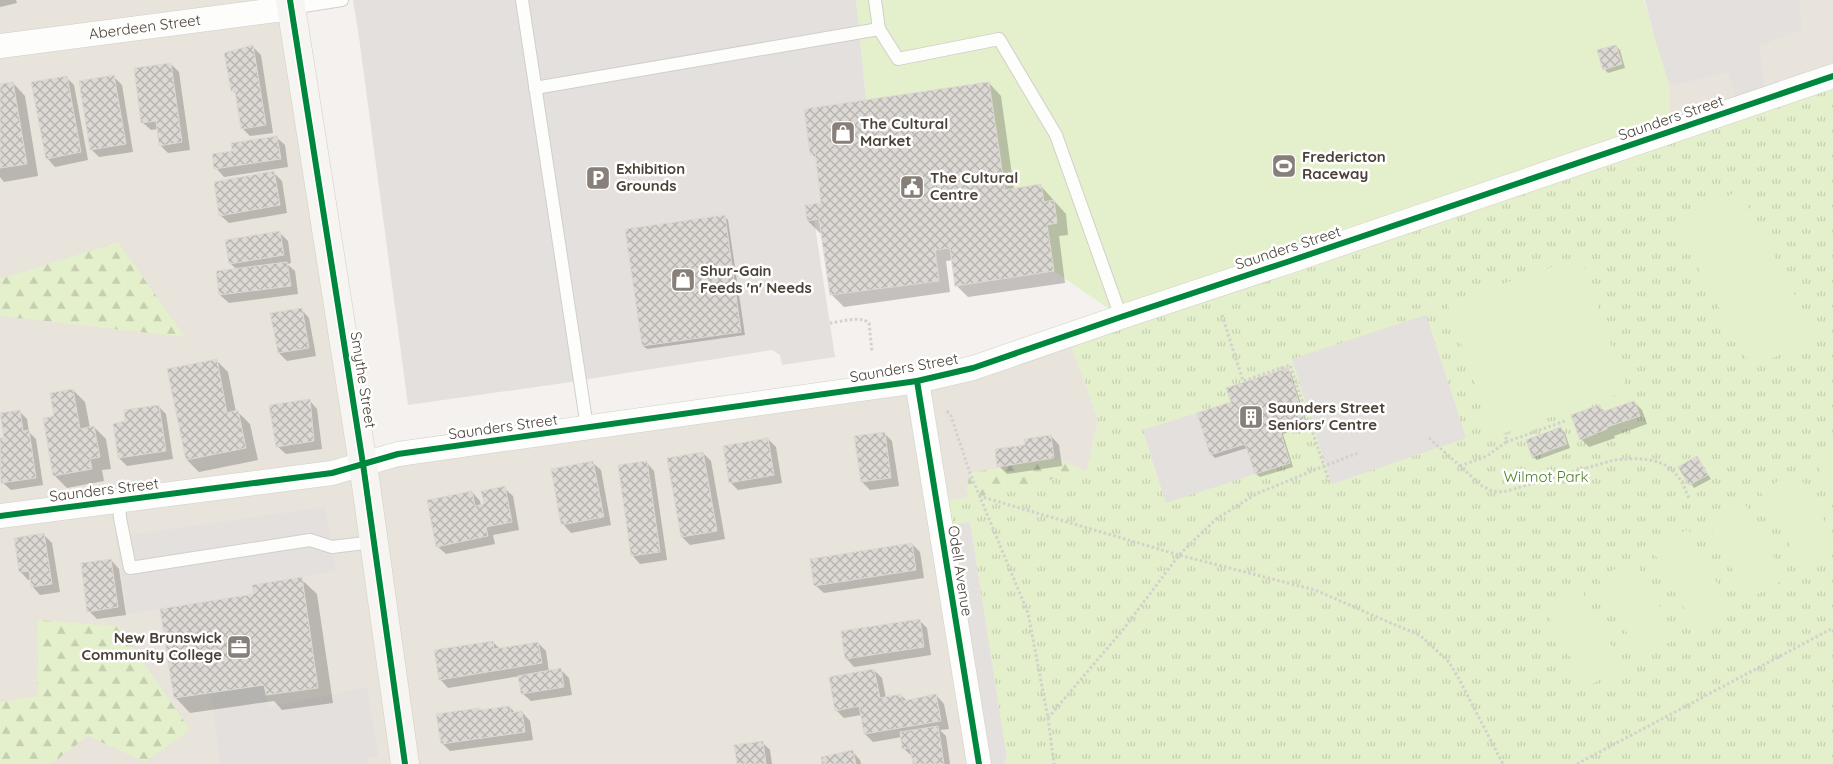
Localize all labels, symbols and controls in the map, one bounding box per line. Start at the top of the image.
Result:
street label: Aberdeen Street [88,10,202,43]
street label: Saunders Street [1616,91,1726,144]
place label: The Cultural Market [860,114,948,150]
shop icon: The Cultural Market [830,120,856,146]
place label: Fredericton Raceway [1302,147,1386,183]
sports icon: Fredericton Raceway [1271,153,1297,179]
place label: Exhibition Grounds [616,159,685,195]
parking icon: Exhibition Grounds [585,165,611,191]
place label: The Cultural Centre [930,168,1018,204]
public building icon: The Cultural Centre [899,174,925,200]
street label: Saunders Street [1233,221,1343,274]
place label: Shur-Gain Feeds 'n' Needs [700,261,812,297]
shop icon: Shur-Gain Feeds 'n' Needs [670,267,696,293]
street label: Smythe Street [346,330,381,430]
street label: Saunders Street [848,349,960,386]
place label: Saunders Street Seniors' Centre [1268,398,1385,434]
building icon: Saunders Street Seniors' Centre [1238,404,1264,430]
street label: Saunders Street [447,409,559,444]
park label: Wilmot Park [1504,467,1588,486]
street label: Saunders Street [48,473,160,506]
street label: Odell Avenue [944,524,977,618]
place label: New Brunswick Community College [82,628,222,664]
office icon: New Brunswick Community College [226,634,252,660]

